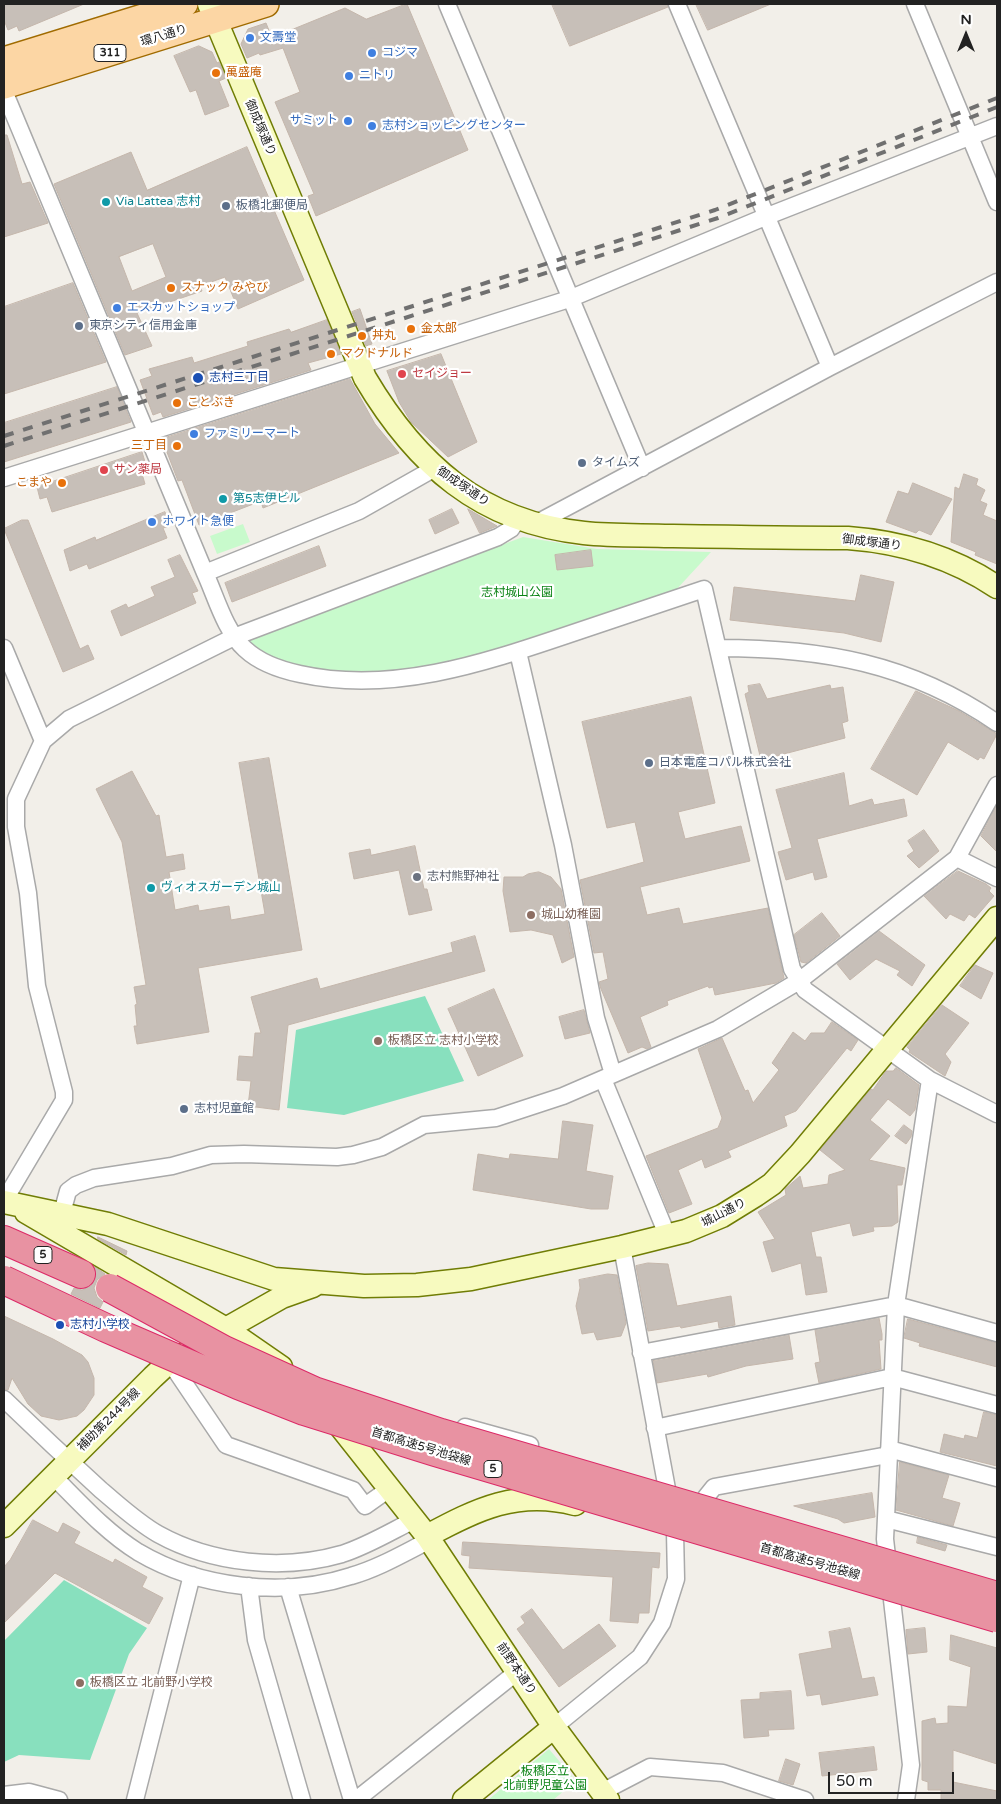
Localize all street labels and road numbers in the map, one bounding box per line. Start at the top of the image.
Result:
street label: 環八通り [139,22,189,50]
road number: 311 [94,44,126,62]
street label: 御成塚通り [242,98,278,158]
street label: 御成塚通り [434,464,492,510]
street label: 御成塚通り [841,532,903,554]
street label: 城山通り [699,1196,749,1230]
road number: 5 [34,1246,52,1264]
street label: 補助第244号線 [75,1386,143,1454]
street label: 首都高速5号池袋線 [369,1425,473,1469]
road number: 5 [484,1460,502,1478]
street label: 首都高速5号池袋線 [758,1541,862,1583]
street label: 前野本通り [493,1640,539,1698]

